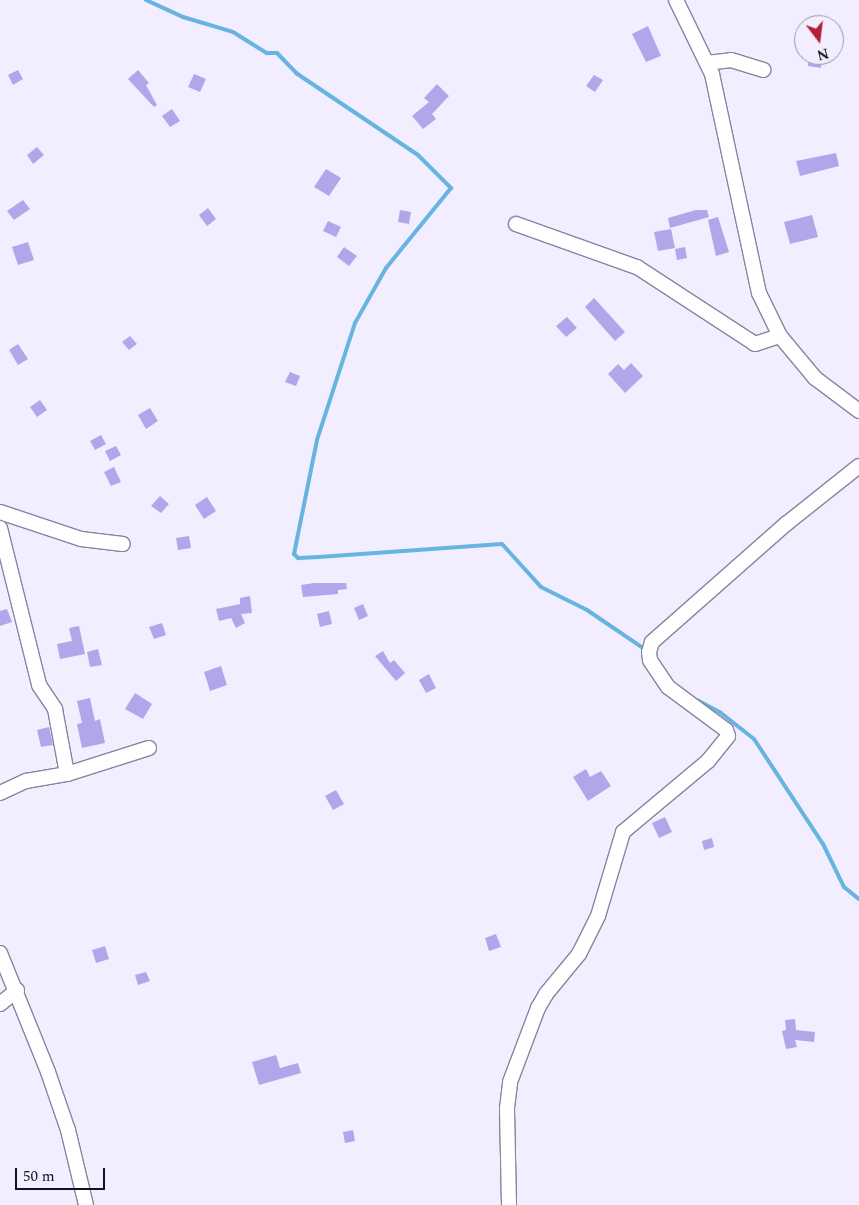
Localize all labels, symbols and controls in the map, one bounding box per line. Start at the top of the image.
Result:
north arrow [794,15,844,65]
text: N [815,42,831,66]
scale bar [18,1158,108,1190]
text: 50 m [23,1165,55,1188]

